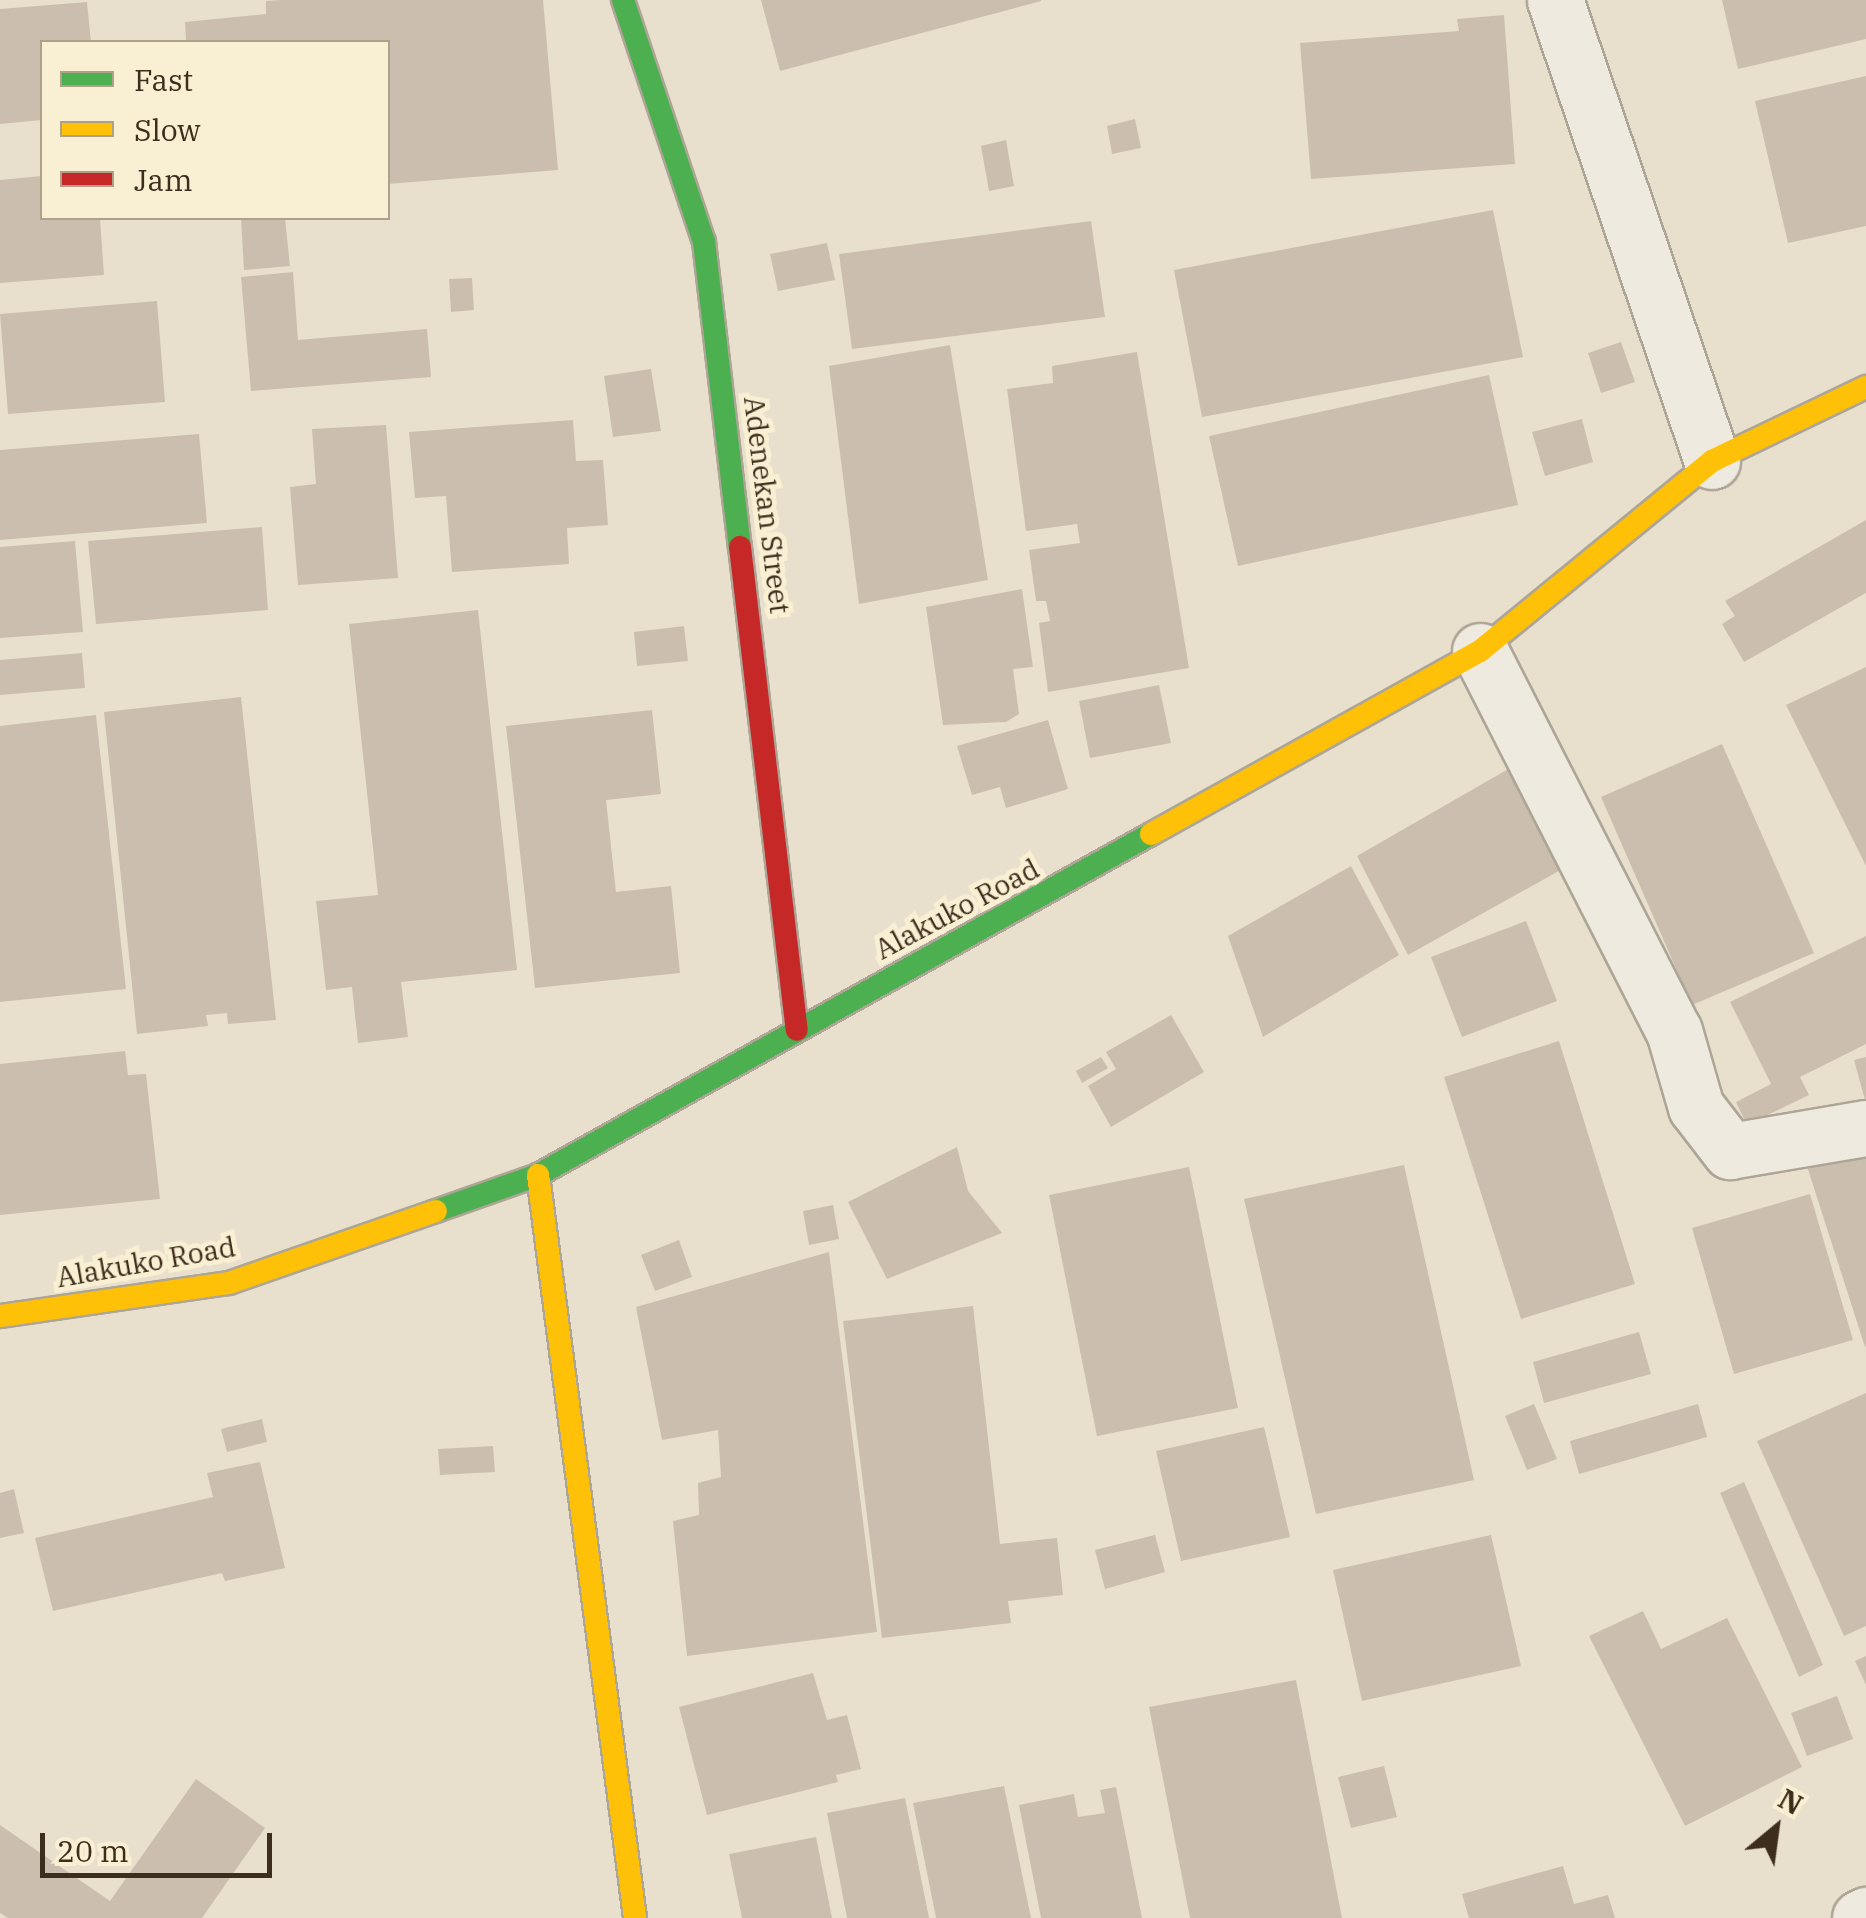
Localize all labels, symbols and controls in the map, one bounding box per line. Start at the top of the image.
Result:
legend [40,40,390,220]
text: Fast [134,60,193,99]
text: Slow [134,110,201,149]
text: Jam [134,160,193,199]
street label: Adenekan Street [737,394,797,616]
street label: Alakuko Road [869,852,1045,966]
street label: Alakuko Road [54,1230,238,1294]
north arrow [1726,1778,1826,1878]
text: N [1772,1780,1809,1823]
scale bar [45,1813,278,1875]
text: 20 m [57,1831,129,1870]

